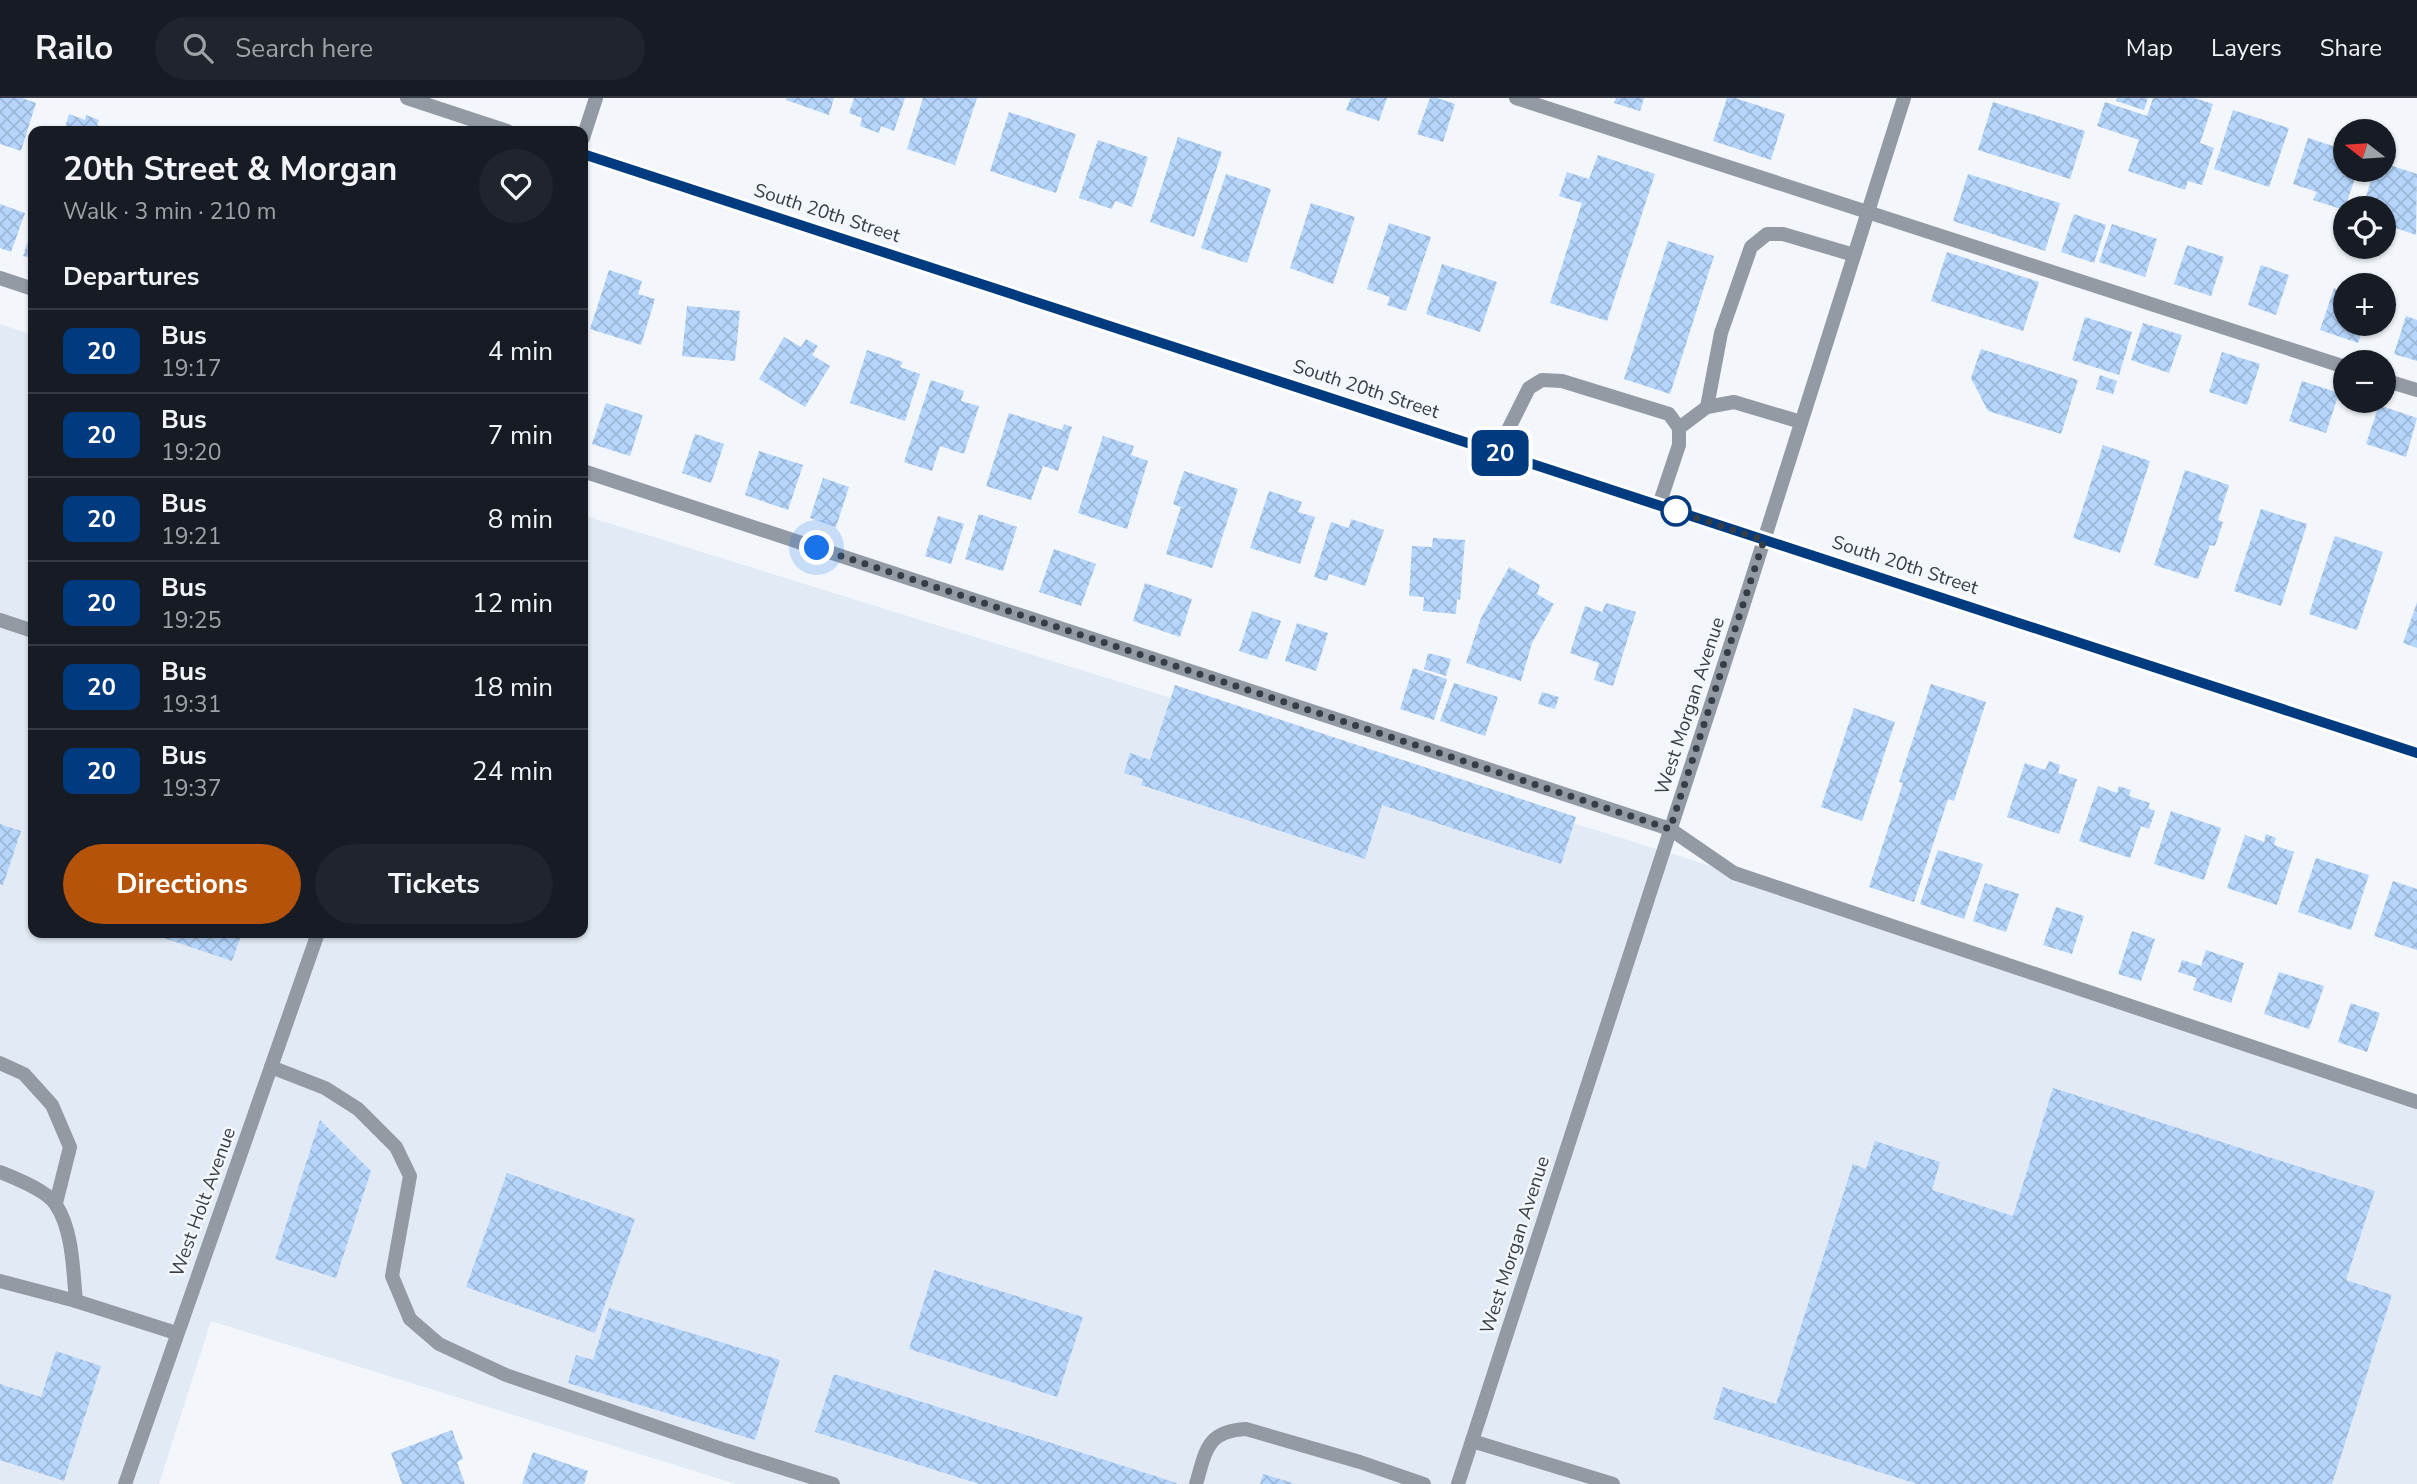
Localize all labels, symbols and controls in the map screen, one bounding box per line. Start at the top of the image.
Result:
search box [155,17,645,80]
text: Railo [35,26,113,71]
icon: search [179,29,217,67]
text: Search here [235,31,373,66]
text: Map [2126,32,2173,64]
text: Layers [2211,32,2282,64]
text: Share [2320,32,2382,64]
north arrow [2333,119,2396,182]
map controls [2333,119,2396,413]
text: 20th Street & Morgan [63,147,397,192]
button: heart [479,149,553,223]
street label: South 20th Street [751,177,904,249]
text: Walk · 3 min · 210 m [63,196,276,227]
button: locate [2333,196,2396,259]
text: Departures [63,259,199,294]
button: + [2333,273,2396,336]
text: Bus [161,318,207,353]
text: 4 min [488,334,553,369]
text: 20 [87,335,116,367]
button: − [2333,350,2396,413]
text: 19:17 [161,353,221,384]
street label: South 20th Street [1290,353,1443,425]
text: Bus [161,402,207,437]
text: 7 min [488,418,553,453]
text: 20 [87,419,116,451]
line badge: 20 [1468,430,1532,476]
text: 19:20 [161,437,221,468]
text: 20 [1486,437,1514,469]
text: Bus [161,486,207,521]
unlabelled marker [1661,496,1691,526]
text: 8 min [488,502,553,537]
text: 20 [87,503,116,535]
text: 19:21 [161,521,221,552]
street label: South 20th Street [1829,529,1982,601]
your location [799,530,834,565]
text: Bus [161,570,207,605]
text: 12 min [472,586,553,621]
text: 20 [87,587,116,619]
text: 19:25 [161,605,221,636]
street label: West Morgan Avenue [1649,614,1731,798]
text: Bus [161,654,207,689]
text: 18 min [472,670,553,705]
text: 20 [87,671,116,703]
text: 19:31 [161,689,221,720]
text: Bus [161,738,207,773]
text: 24 min [472,754,553,789]
text: 20 [87,755,116,787]
text: 19:37 [161,773,221,804]
button: Directions [63,844,301,924]
button: Tickets [315,844,553,924]
street label: West Holt Avenue [164,1124,242,1280]
street label: West Morgan Avenue [1474,1153,1556,1337]

